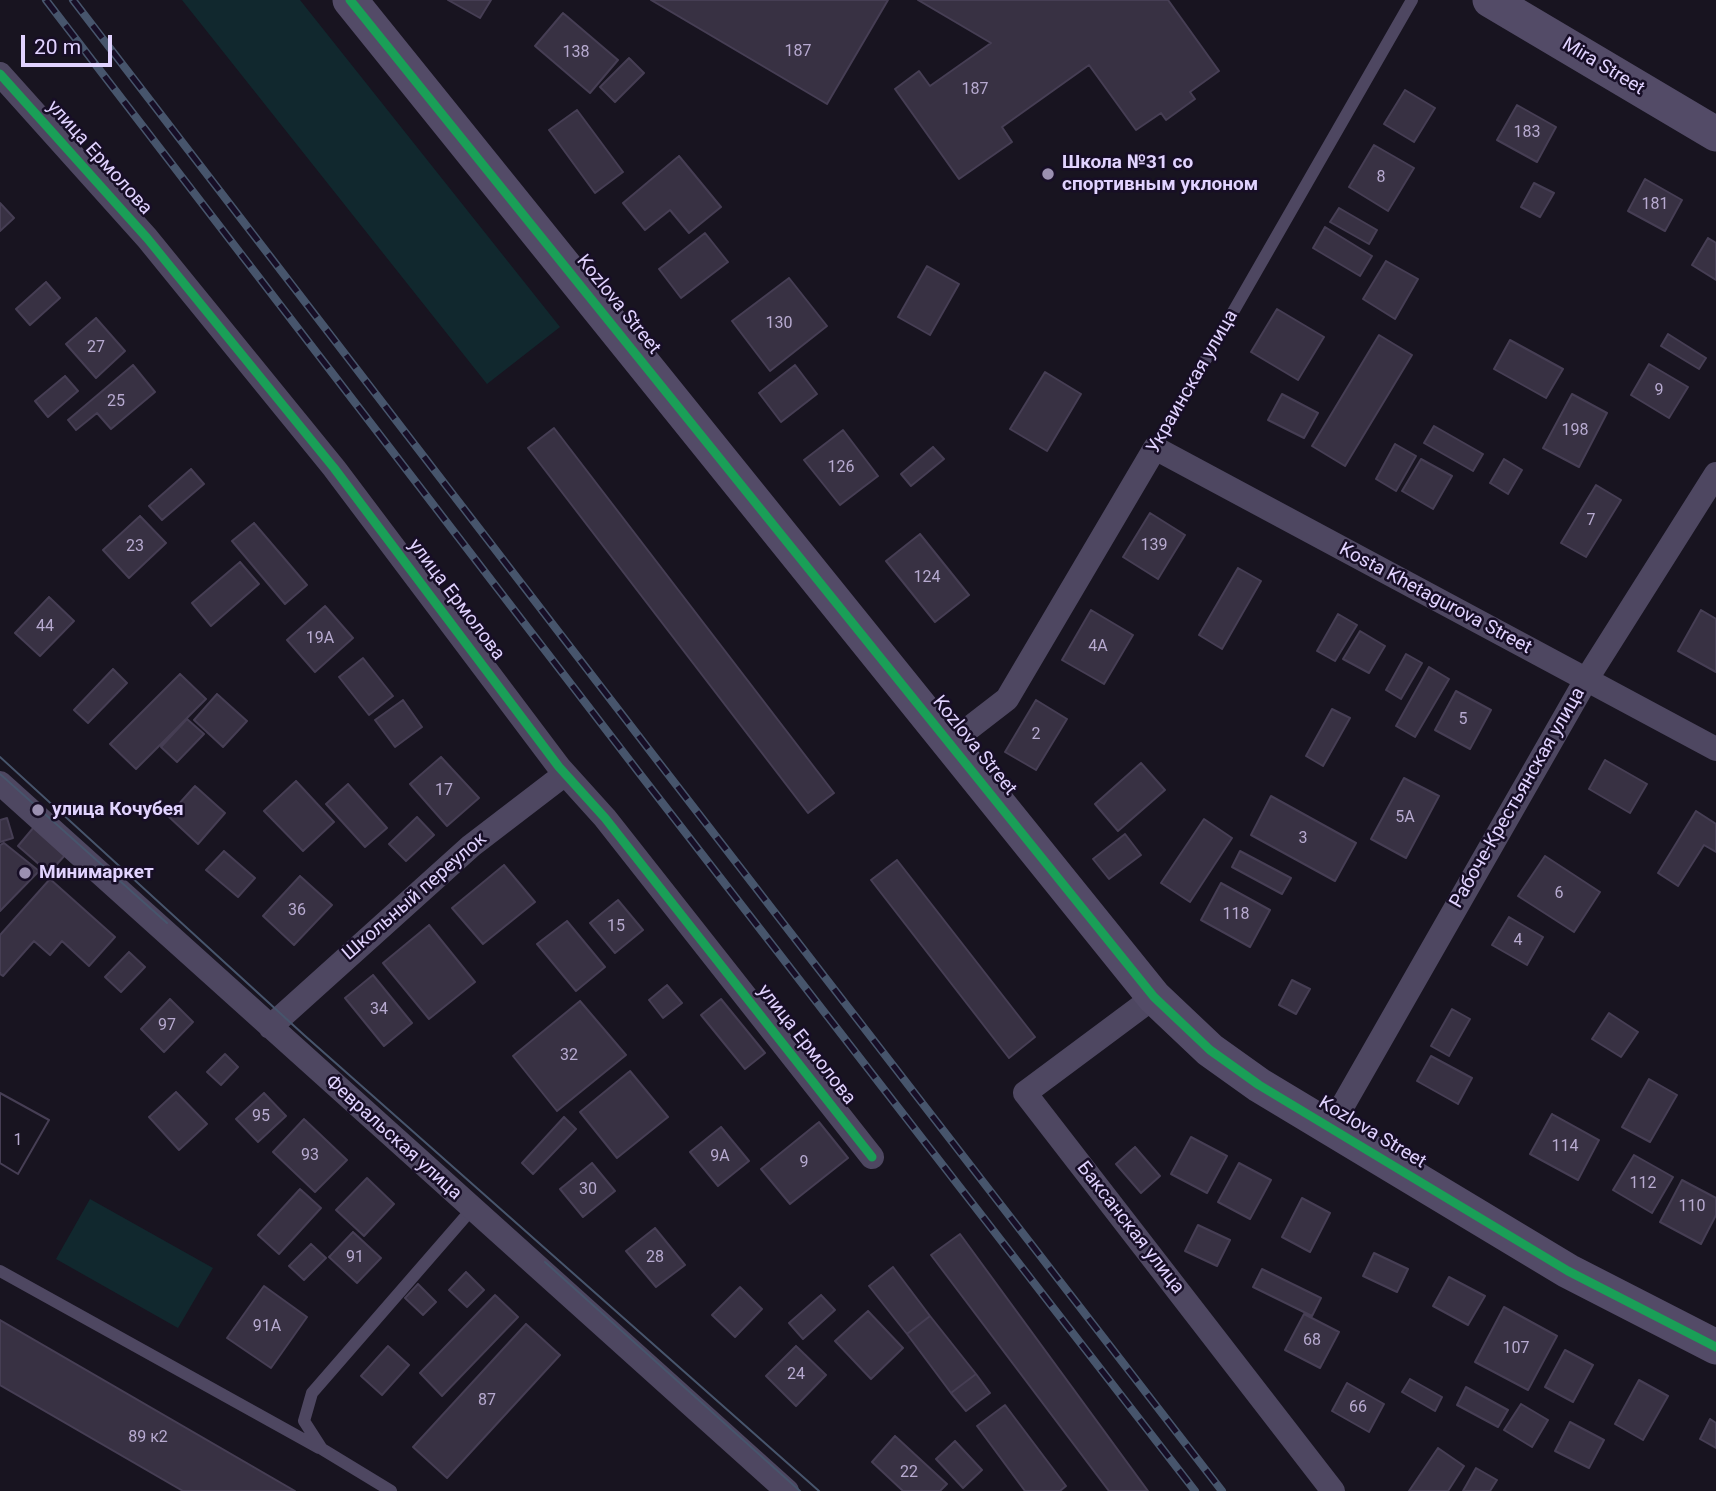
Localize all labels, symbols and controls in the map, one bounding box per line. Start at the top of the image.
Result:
scale bar [24,21,116,65]
street label: Mira Street [1558,33,1648,101]
text: 20 m [34,35,81,59]
house number: 187 [785,42,811,62]
house number: 138 [563,43,589,63]
house number: 187 [962,80,988,100]
street label: улица Ермолова [42,96,156,220]
house number: 183 [1514,123,1540,143]
place label: Школа №31 со спортивным уклоном [1062,152,1258,196]
marker: Школа №31 со спортивным уклоном [1040,166,1056,182]
house number: 8 [1377,168,1385,188]
house number: 181 [1642,195,1668,215]
street label: Kozlova Street [571,251,665,359]
street label: Украинская улица [1143,306,1243,458]
house number: 130 [766,314,792,334]
house number: 27 [87,338,105,358]
house number: 9 [1655,381,1663,401]
house number: 25 [107,392,125,412]
house number: 198 [1562,421,1588,441]
house number: 126 [828,458,854,478]
house number: 7 [1587,511,1595,531]
street label: улица Ермолова [403,535,509,665]
house number: 139 [1141,536,1167,556]
house number: 23 [126,537,144,557]
street label: Kosta Khetagurova Street [1335,538,1535,660]
house number: 124 [914,568,940,588]
house number: 44 [36,617,54,637]
house number: 19А [306,629,334,649]
house number: 4А [1088,637,1108,657]
street label: Рабоче-Крестьянская улица [1445,684,1591,912]
street label: Kozlova Street [927,692,1021,800]
house number: 5 [1459,710,1467,730]
house number: 2 [1032,725,1040,745]
house number: 17 [435,781,453,801]
place label: улица Кочубея [52,799,184,821]
marker: улица Кочубея [30,802,46,818]
house number: 5А [1395,808,1415,828]
street label: Школьный переулок [338,828,492,966]
house number: 3 [1299,829,1307,849]
place label: Минимаркет [39,862,154,884]
marker: Минимаркет [17,865,33,881]
house number: 6 [1555,884,1563,904]
house number: 36 [288,901,306,921]
house number: 118 [1223,905,1249,925]
house number: 15 [607,917,625,937]
house number: 4 [1514,931,1522,951]
street label: улица Ермолова [752,980,860,1110]
house number: 34 [370,1000,388,1020]
house number: 97 [158,1016,176,1036]
house number: 32 [560,1046,578,1066]
street label: Февральская улица [320,1071,466,1205]
street label: Kozlova Street [1314,1092,1430,1174]
house number: 95 [252,1107,270,1127]
house number: 1 [14,1131,22,1151]
house number: 114 [1552,1137,1578,1157]
house number: 93 [301,1146,319,1166]
house number: 9А [710,1147,730,1167]
house number: 9 [800,1153,808,1173]
street label: Баксанская улица [1071,1157,1189,1299]
house number: 112 [1630,1174,1656,1194]
house number: 30 [579,1180,597,1200]
house number: 110 [1679,1197,1705,1217]
house number: 91 [346,1248,364,1268]
house number: 28 [646,1248,664,1268]
house number: 91А [253,1317,281,1337]
house number: 68 [1303,1331,1321,1351]
house number: 107 [1503,1339,1529,1359]
house number: 24 [787,1365,805,1385]
house number: 87 [478,1391,496,1411]
house number: 66 [1349,1398,1367,1418]
house number: 89 к2 [128,1428,168,1448]
house number: 22 [900,1463,918,1483]

